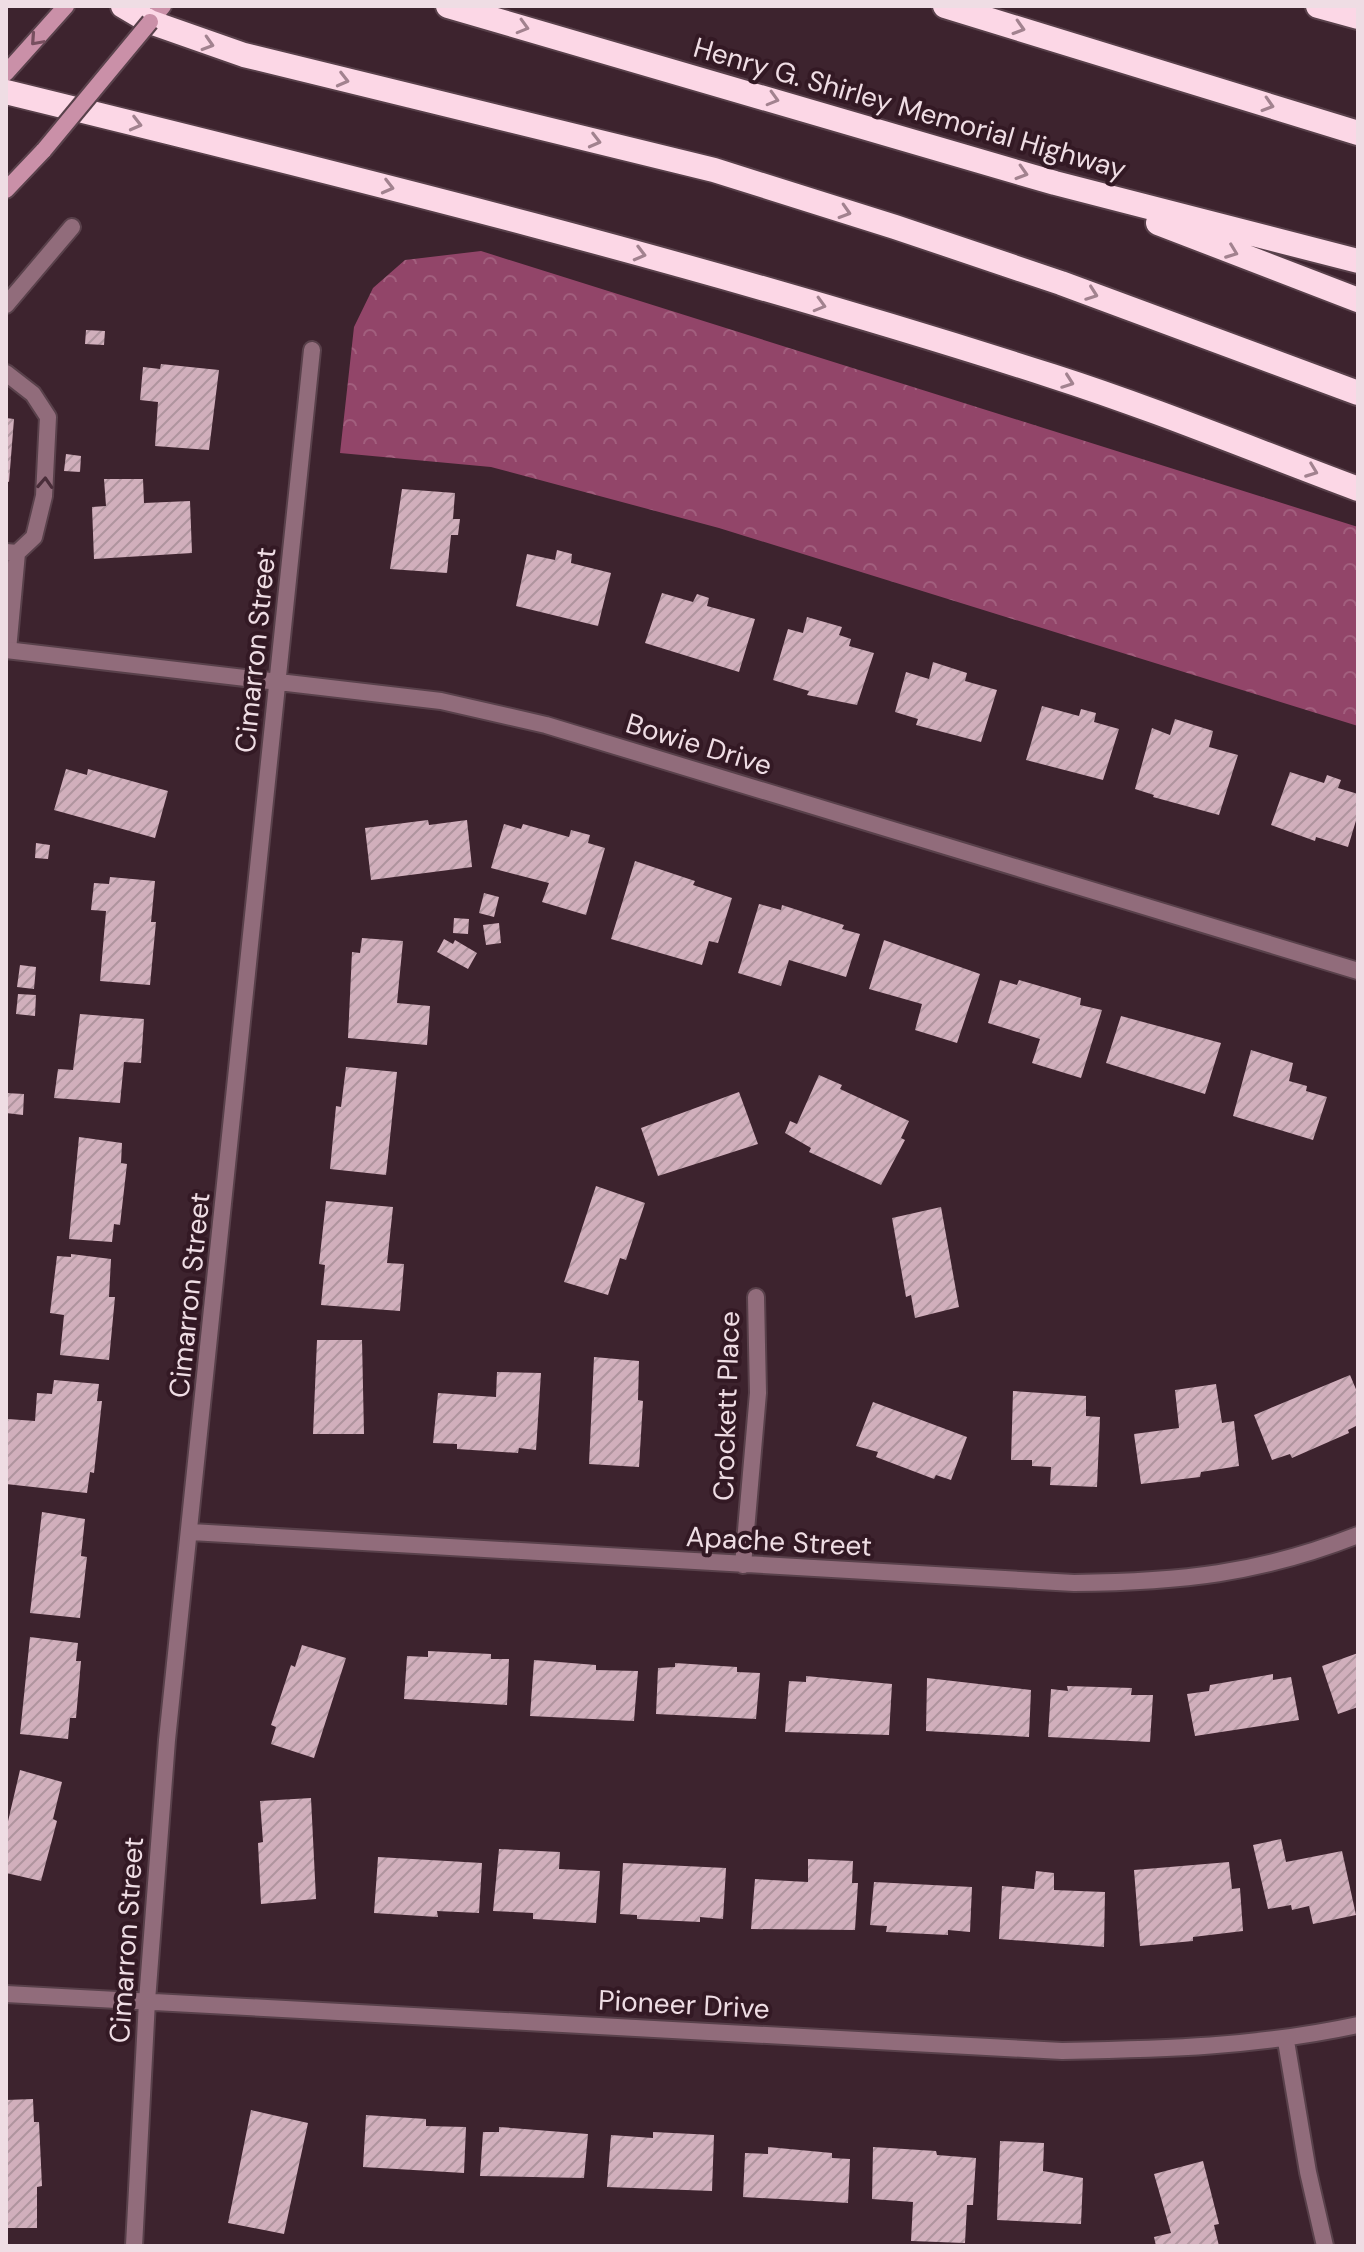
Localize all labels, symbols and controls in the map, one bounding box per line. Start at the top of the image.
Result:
one-way arrow [515,18,529,35]
one-way arrow [1012,19,1026,35]
street label: Henry G. Shirley Memorial Highway [689,29,1130,188]
one-way arrow [31,30,45,45]
one-way arrow [200,35,214,51]
one-way arrow [335,71,349,88]
one-way arrow [765,89,779,106]
one-way arrow [1260,96,1274,112]
one-way arrow [129,114,143,131]
one-way arrow [588,132,602,149]
one-way arrow [1014,164,1028,180]
one-way arrow [381,177,395,194]
one-way arrow [838,202,852,218]
one-way arrow [1224,242,1238,259]
one-way arrow [632,245,646,261]
one-way arrow [1084,284,1098,301]
one-way arrow [812,296,826,312]
one-way arrow [1060,372,1074,388]
one-way arrow [1304,462,1318,478]
one-way arrow [36,476,53,489]
street label: Cimarron Street [226,545,285,755]
street label: Bowie Drive [621,705,776,784]
street label: Cimarron Street [160,1190,219,1400]
street label: Crockett Place [705,1310,748,1502]
street label: Apache Street [685,1518,873,1565]
street label: Cimarron Street [101,1836,152,2044]
street label: Pioneer Drive [597,1982,771,2027]

